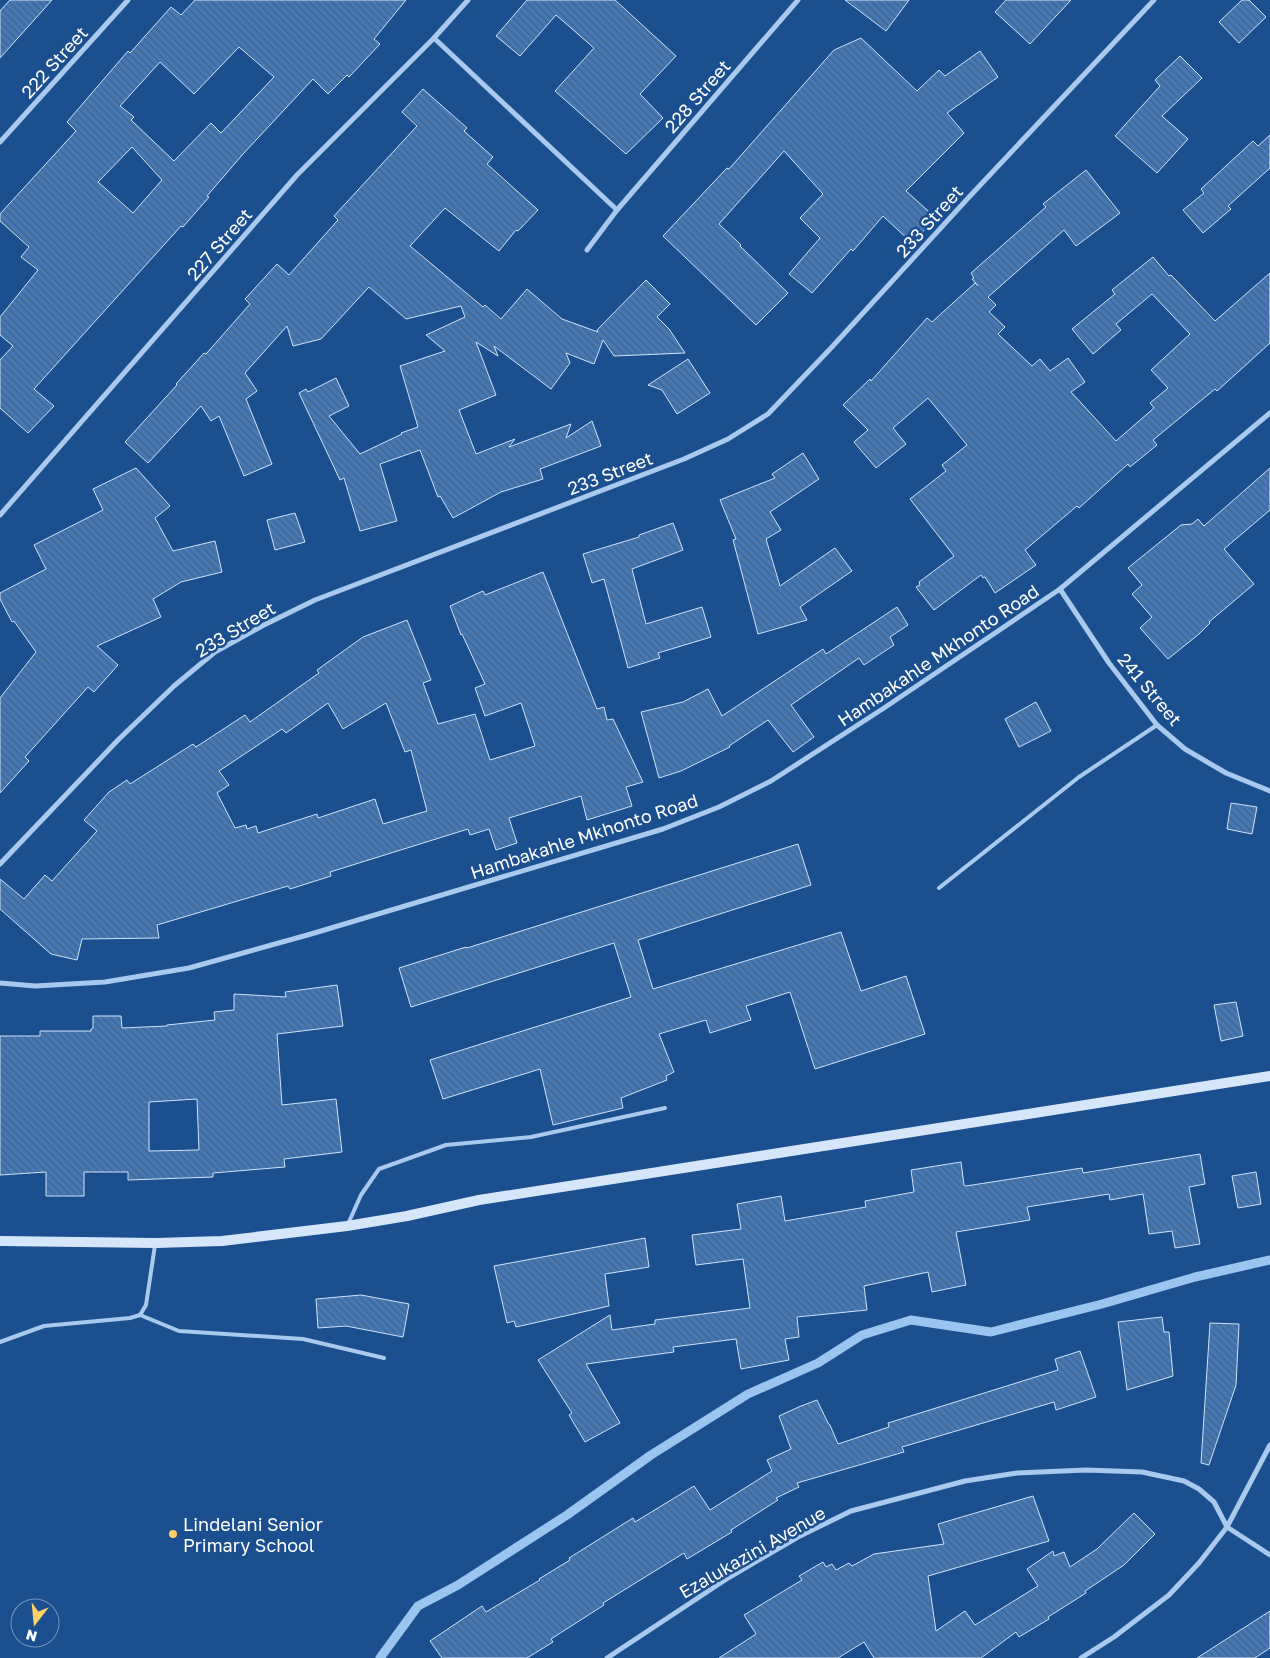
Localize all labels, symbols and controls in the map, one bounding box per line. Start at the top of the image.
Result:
street label: 222 Street [16,22,92,102]
street label: 228 Street [659,55,735,137]
street label: 233 Street [891,180,967,262]
street label: 227 Street [182,203,256,285]
street label: 233 Street [564,447,656,499]
street label: Hambakahle Mkhonto Road [833,579,1043,731]
street label: 233 Street [191,597,279,661]
street label: 241 Street [1113,648,1187,730]
street label: Hambakahle Mkhonto Road [468,789,700,883]
street label: Ezalukazini Avenue [675,1501,829,1603]
place label: Lindelani Senior Primary School [183,1513,323,1556]
marker: Lindelani Senior Primary School [167,1528,179,1540]
north arrow [10,1598,60,1648]
text: N [24,1626,39,1646]

